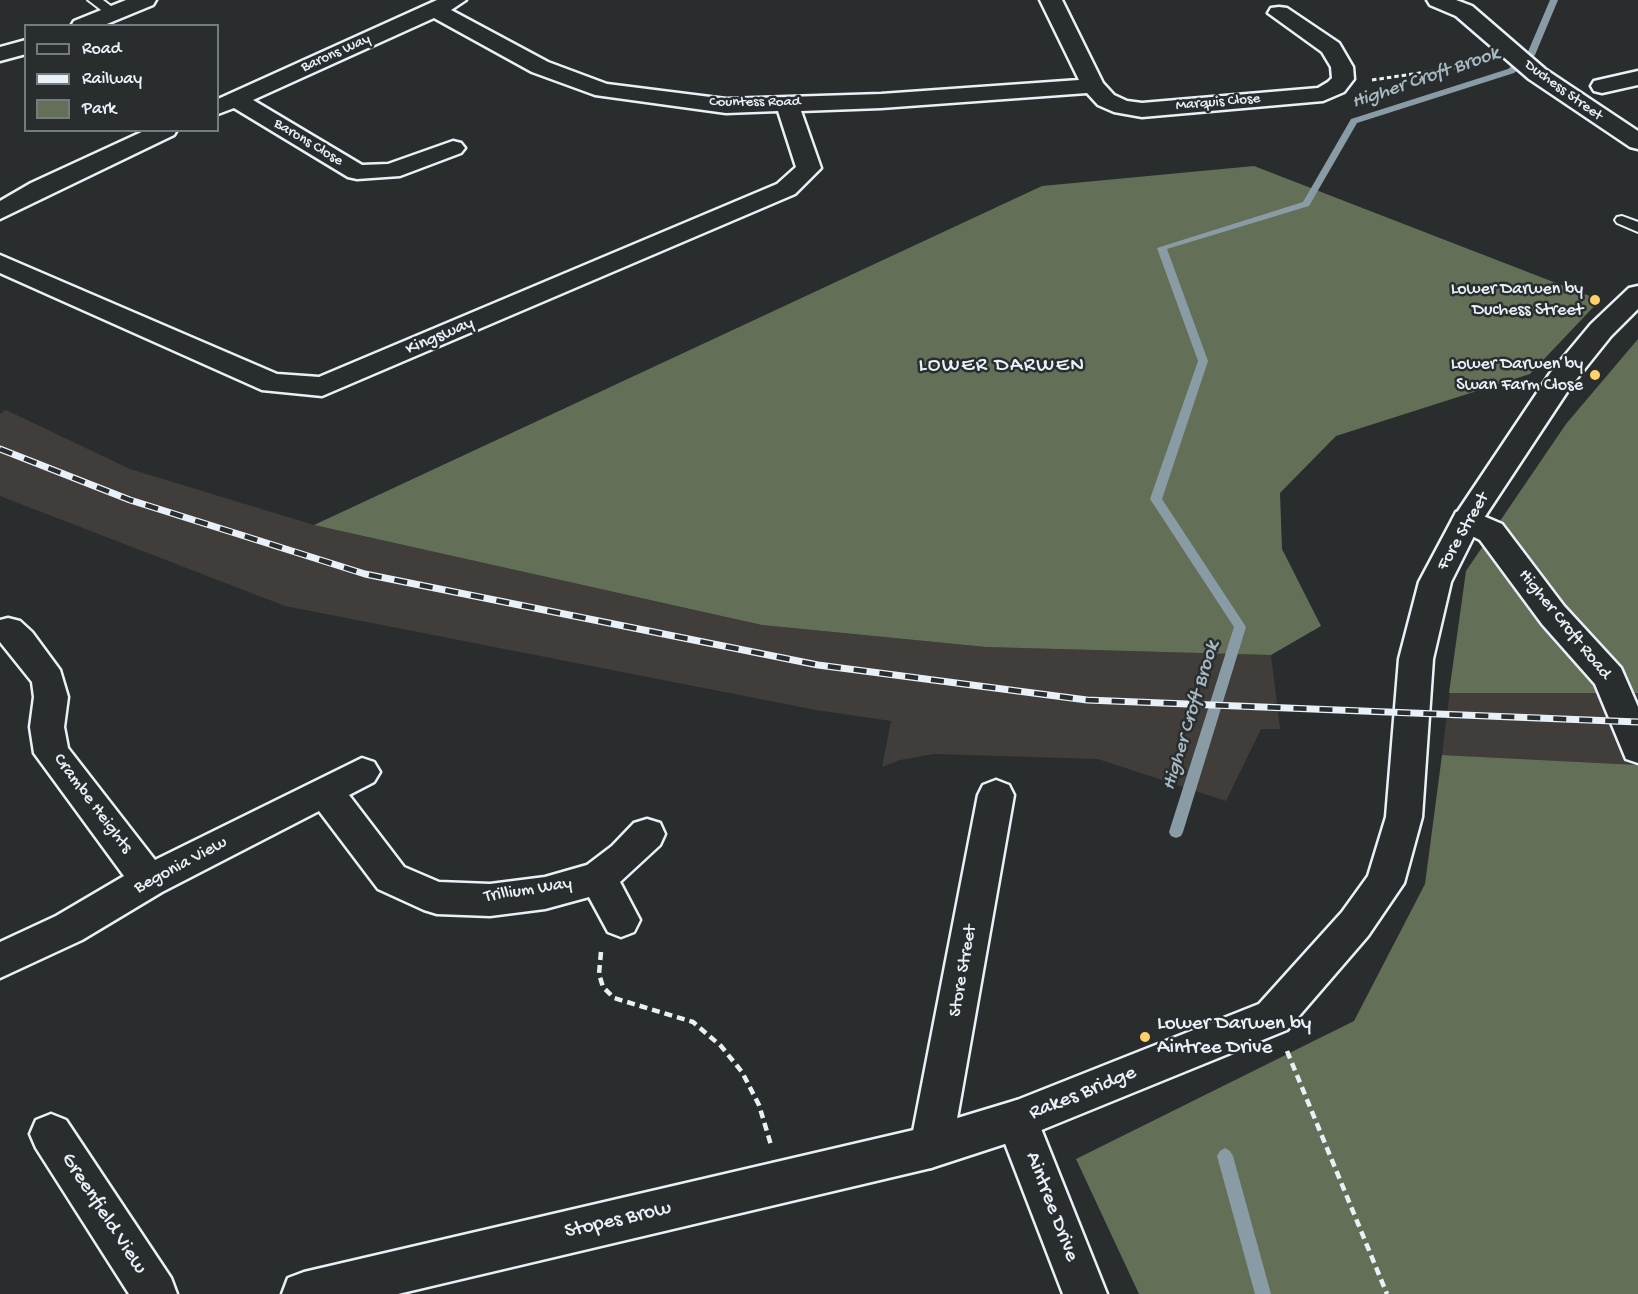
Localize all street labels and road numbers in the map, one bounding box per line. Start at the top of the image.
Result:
street label: Barons Way [299,31,373,77]
street label: Duchess Street [1520,57,1606,125]
street label: Marquis Close [1175,90,1261,116]
street label: Countess Road [709,94,801,112]
street label: Barons Close [270,115,346,171]
street label: Kingsway [403,313,477,361]
street label: Fore Street [1433,489,1495,575]
street label: Higher Croft Road [1513,565,1615,685]
street label: Crambe Heights [47,750,137,858]
street label: Begonia View [131,833,231,899]
street label: Trillium Way [483,873,573,909]
street label: Store Street [945,923,983,1019]
street label: Rakes Bridge [1026,1061,1140,1127]
street label: Greenfield View [54,1149,152,1279]
street label: Aintree Drive [1019,1149,1083,1265]
street label: Stopes Brow [562,1197,674,1245]

